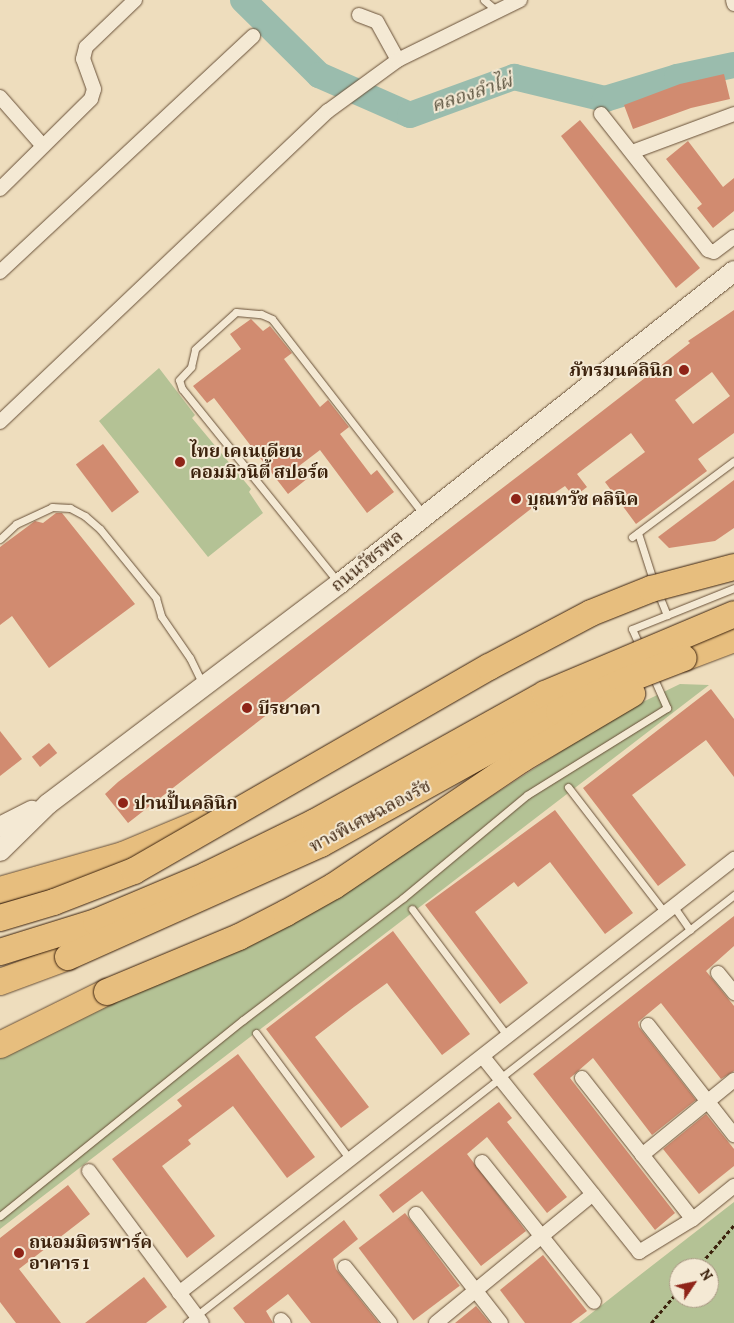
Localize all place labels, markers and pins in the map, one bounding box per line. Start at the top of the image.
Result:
place label: ภัทรมนคลินิก [569,359,673,381]
marker: ภัทรมนคลินิก [677,363,691,377]
place label: ไทย เคเนเดียน คอมมิวนิตี้ สปอร์ต [190,441,329,484]
marker: ไทย เคเนเดียน คอมมิวนิตี้ สปอร์ต [174,456,186,468]
place label: บุณทวัช คลินิค [527,488,638,510]
marker: บุณทวัช คลินิค [509,492,523,506]
place label: บีรยาดา [258,697,321,719]
marker: บีรยาดา [240,701,254,715]
place label: ปานปั้นคลินิก [134,792,238,814]
marker: ปานปั้นคลินิก [116,796,130,810]
place label: ถนอมมิตรพาร์ค อาคาร 1 [29,1232,152,1274]
marker: ถนอมมิตรพาร์ค อาคาร 1 [13,1247,25,1259]

